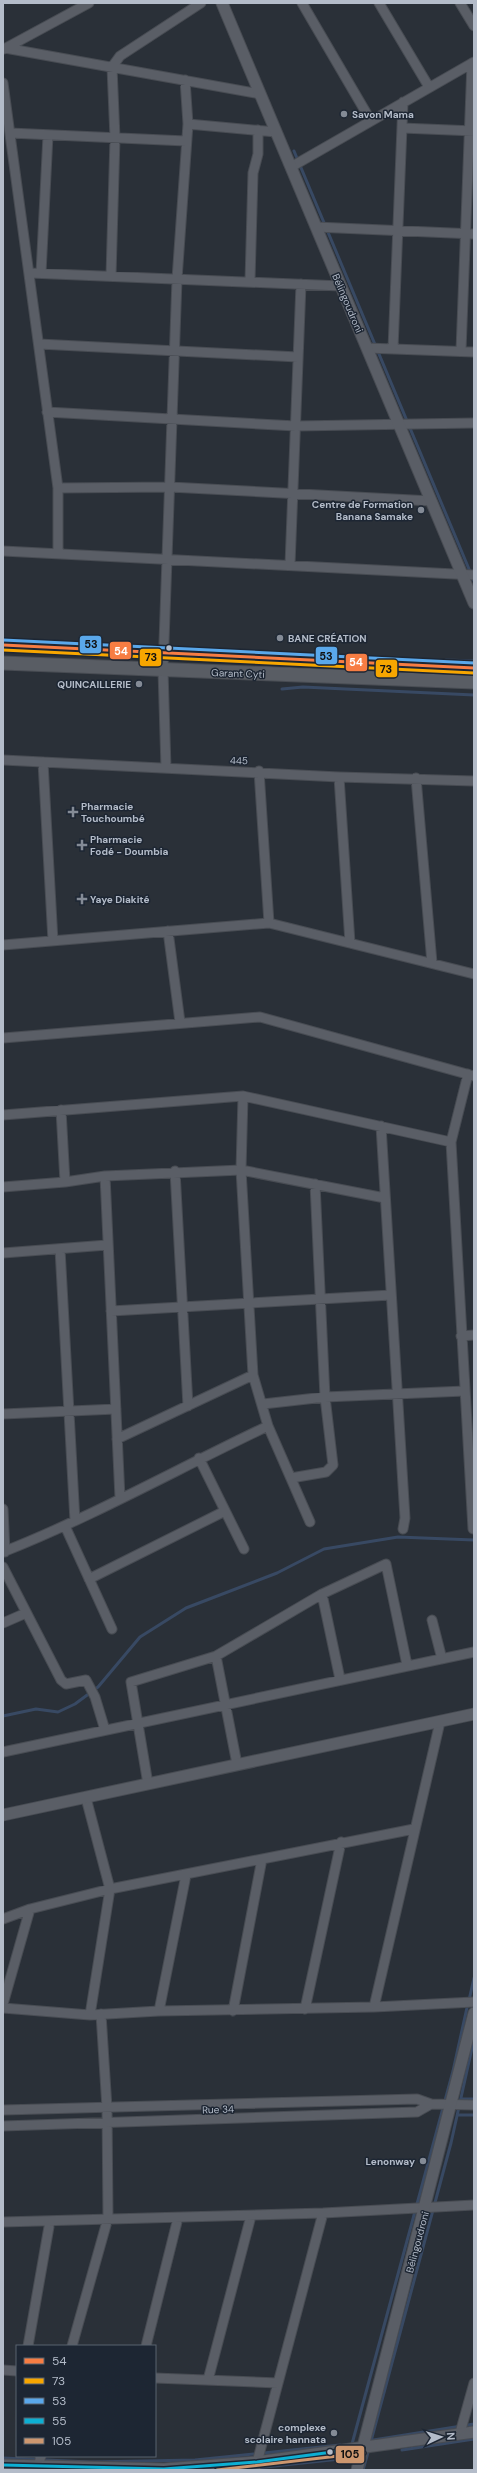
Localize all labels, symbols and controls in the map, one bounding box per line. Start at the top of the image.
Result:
place label: Savon Mama [352,108,414,121]
marker: Savon Mama [339,109,349,119]
street label: Bélingoudroni [329,272,366,335]
place label: Centre de Formation Banana Samake [312,498,413,523]
marker: Centre de Formation Banana Samake [416,505,426,515]
place label: BANE CRÉATION [288,632,367,645]
marker: BANE CRÉATION [275,633,285,643]
line badge: 53 [79,635,102,654]
text: 53 [84,637,98,651]
line badge: 54 [109,641,132,660]
unlabelled marker [164,643,174,653]
text: 54 [114,644,128,658]
line badge: 53 [315,646,338,665]
line badge: 73 [139,648,162,667]
text: 53 [319,649,333,663]
text: 73 [145,650,157,664]
line badge: 54 [345,653,368,672]
text: 54 [349,655,363,669]
line badge: 73 [375,659,398,678]
text: 73 [380,662,392,676]
street label: Garant Cyti [211,666,265,681]
place label: QUINCAILLERIE [57,678,131,691]
marker: QUINCAILLERIE [134,679,144,689]
street label: 445 [230,754,248,767]
place label: Pharmacie Touchoumbé [81,800,145,825]
marker: Pharmacie Touchoumbé [68,807,78,817]
place label: Pharmacie Fodé - Doumbia [90,833,168,858]
marker: Pharmacie Fodé - Doumbia [77,840,87,850]
place label: Yaye Diakité [90,893,150,906]
marker: Yaye Diakité [77,894,87,904]
street label: Rue 34 [202,2102,234,2117]
place label: Lenonway [366,2155,415,2168]
marker: Lenonway [418,2156,428,2166]
street label: Bélingoudroni [403,2210,432,2274]
legend [16,2345,156,2457]
text: 54 [52,2353,67,2369]
text: 73 [52,2373,65,2389]
text: 53 [52,2393,66,2409]
text: 55 [52,2413,67,2429]
north arrow [421,2417,461,2457]
place label: complexe scolaire hannata [244,2421,326,2446]
marker: complexe scolaire hannata [329,2428,339,2438]
text: N [444,2432,458,2441]
text: 105 [52,2433,71,2449]
line badge: 105 [335,2445,365,2464]
unlabelled marker [325,2447,335,2457]
text: 105 [341,2447,359,2461]

